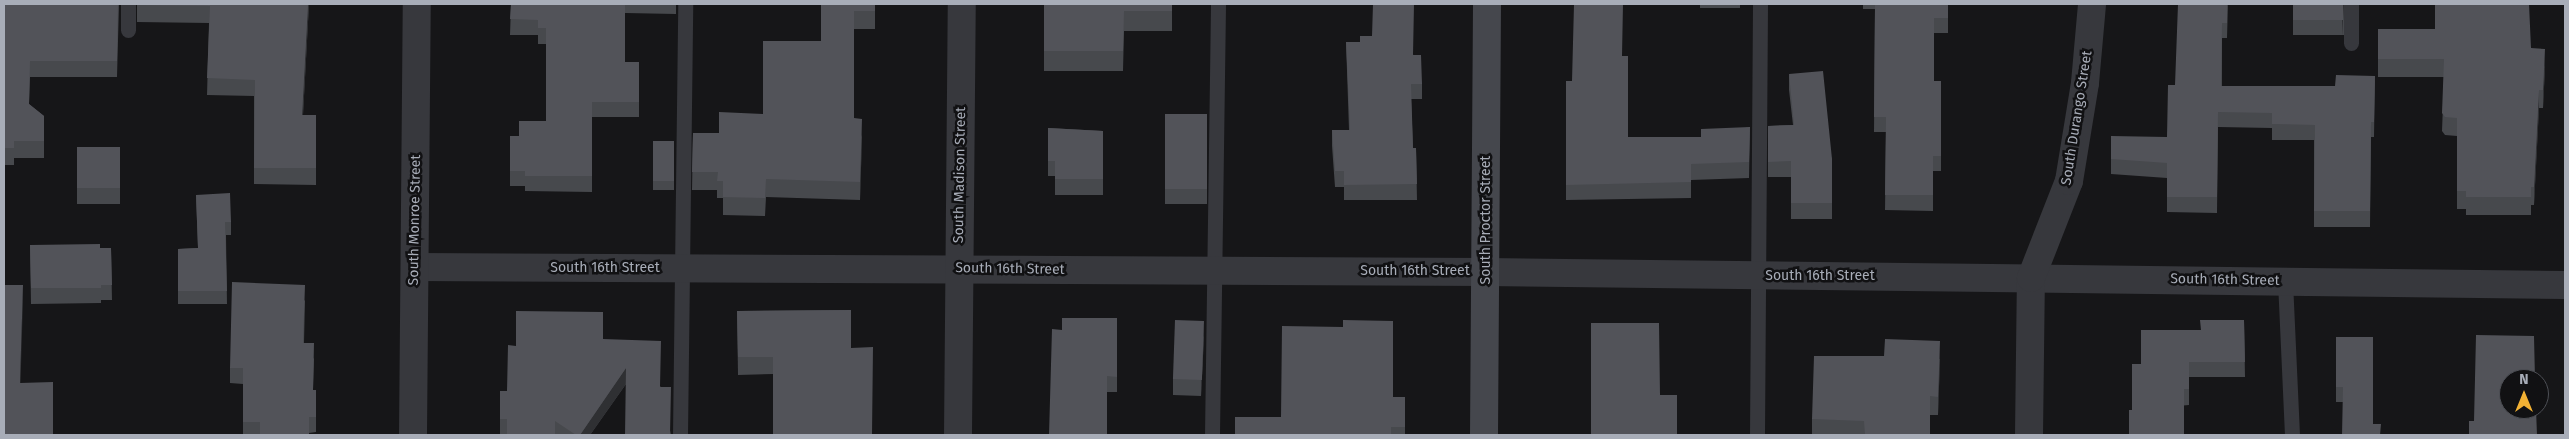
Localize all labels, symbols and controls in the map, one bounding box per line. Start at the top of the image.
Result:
street label: South Durango Street [2058,50,2096,186]
street label: South Madison Street [950,107,970,243]
street label: South Monroe Street [405,155,425,285]
street label: South Proctor Street [1478,156,1494,284]
street label: South 16th Street [550,260,660,276]
street label: South 16th Street [955,260,1065,278]
street label: South 16th Street [1360,263,1470,279]
street label: South 16th Street [1765,268,1875,284]
street label: South 16th Street [2170,271,2280,289]
north arrow [2499,369,2549,419]
text: N [2519,371,2529,388]

